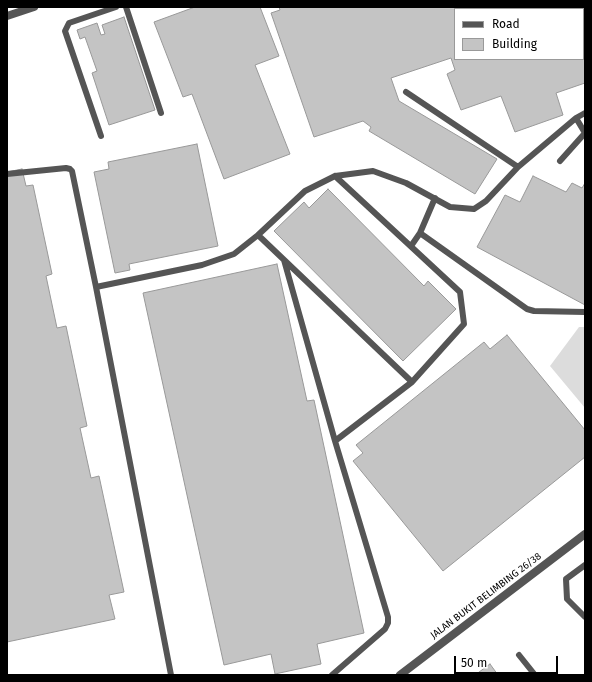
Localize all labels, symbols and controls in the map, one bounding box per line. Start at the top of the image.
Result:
legend [454,8,584,60]
text: Road [492,17,520,31]
text: Building [492,37,537,51]
street label: JALAN BUKIT BELIMBING 26/38 [428,550,544,642]
scale bar [456,648,560,674]
text: 50 m [461,656,487,670]

